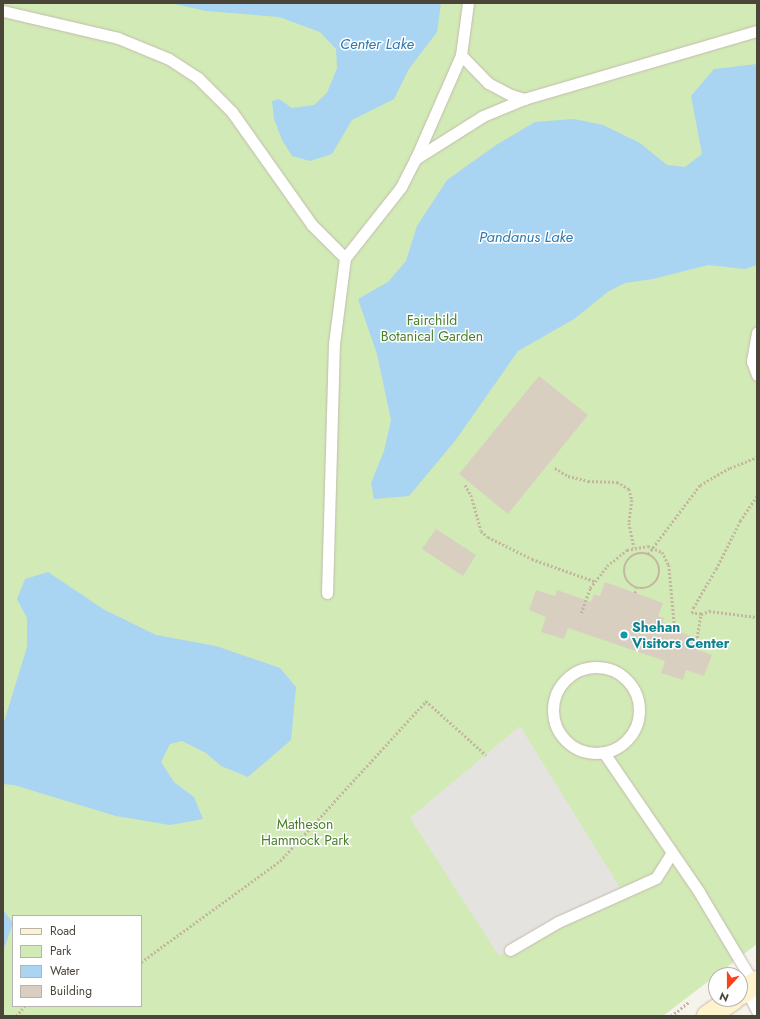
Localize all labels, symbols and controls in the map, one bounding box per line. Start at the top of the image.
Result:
water label: Center Lake [340,36,414,54]
water label: Pandanus Lake [479,229,573,247]
park label: Fairchild Botanical Garden [381,312,483,344]
place label: Shehan Visitors Center [632,619,730,652]
marker: Shehan Visitors Center [619,630,629,640]
park label: Matheson Hammock Park [261,816,349,848]
legend [12,915,142,1007]
text: Road [50,922,76,940]
text: Park [50,942,71,960]
text: Water [50,962,80,980]
north arrow [708,967,748,1007]
text: Building [50,982,92,1000]
text: N [717,988,731,1006]

